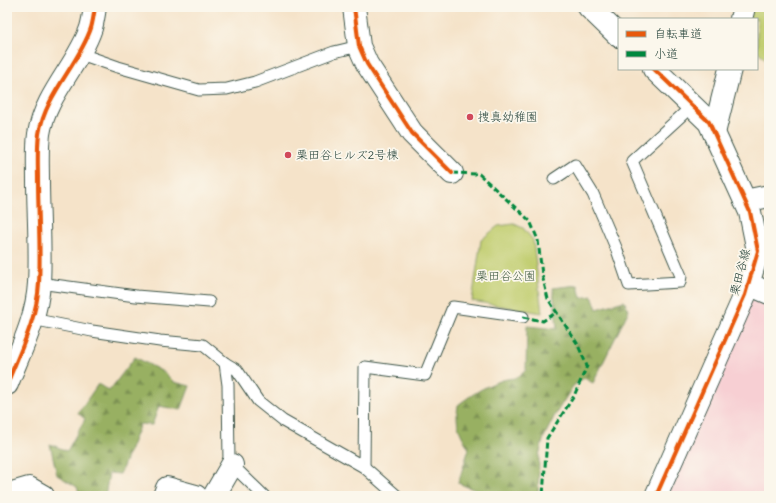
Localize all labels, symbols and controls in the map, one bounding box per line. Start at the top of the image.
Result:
legend [618,18,758,70]
text: 自転車道 [654,26,702,41]
text: 小道 [654,46,678,61]
place label: 捜真幼稚園 [478,109,538,124]
marker: 捜真幼稚園 [465,112,475,122]
place label: 栗田谷ヒルズ2号棟 [296,147,398,162]
marker: 栗田谷ヒルズ2号棟 [283,150,293,160]
street label: 栗田谷線 [726,247,753,297]
park label: 栗田谷公園 [476,268,536,283]

